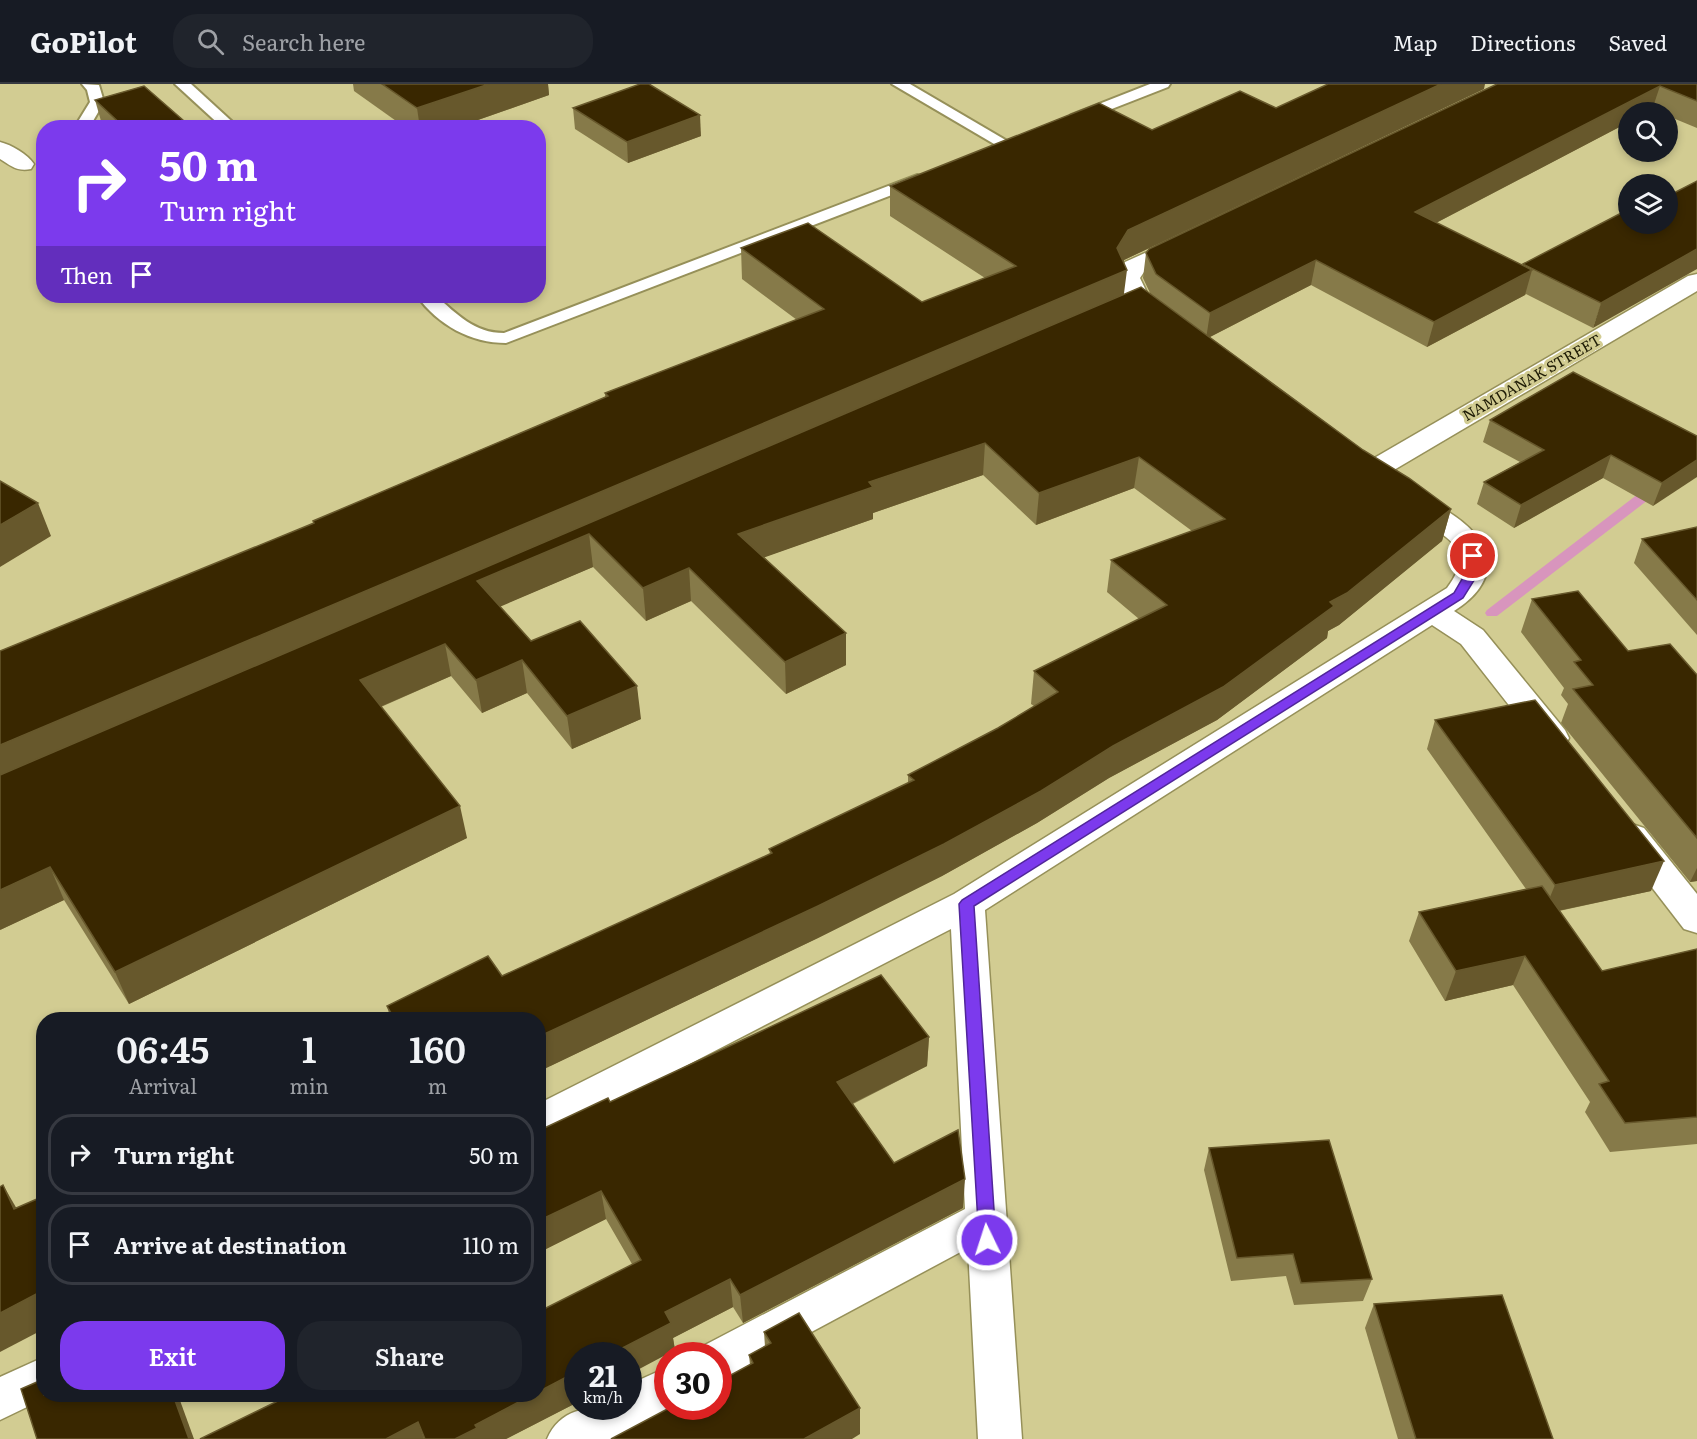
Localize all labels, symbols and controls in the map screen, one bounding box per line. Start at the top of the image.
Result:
search box [173,14,593,68]
text: GoPilot [30,20,137,62]
icon: search [194,25,227,58]
text: Search here [242,25,365,58]
text: Map [1393,26,1438,57]
text: Directions [1471,26,1576,57]
text: Saved [1609,26,1667,57]
map controls [1618,102,1678,234]
button: search [1618,102,1678,162]
text: 50 m [159,132,258,194]
icon: right [60,144,138,222]
button: layers [1618,174,1678,234]
text: Turn right [159,189,296,229]
text: Then [60,258,113,291]
icon: arrive [125,258,158,291]
street label: NAMDANAK STREET [1457,327,1605,426]
pin [1447,530,1498,581]
icon: arrive [1456,539,1489,572]
text: 06:45 [116,1021,209,1074]
text: 1 [302,1021,317,1074]
text: 160 [409,1021,466,1074]
text: Arrival [129,1070,197,1100]
text: min [290,1070,329,1100]
text: m [428,1070,447,1100]
icon: right [63,1138,96,1171]
text: Turn right [114,1138,234,1171]
text: 50 m [469,1138,519,1171]
position arrow [955,1208,1019,1272]
icon: arrive [63,1228,96,1261]
text: Arrive at destination [114,1228,347,1261]
text: 110 m [463,1228,519,1261]
button: Exit [60,1321,285,1390]
button: Share [297,1321,522,1390]
speed limit sign: 30 [654,1342,732,1420]
text: 21 [589,1352,617,1396]
text: km/h [583,1385,623,1408]

